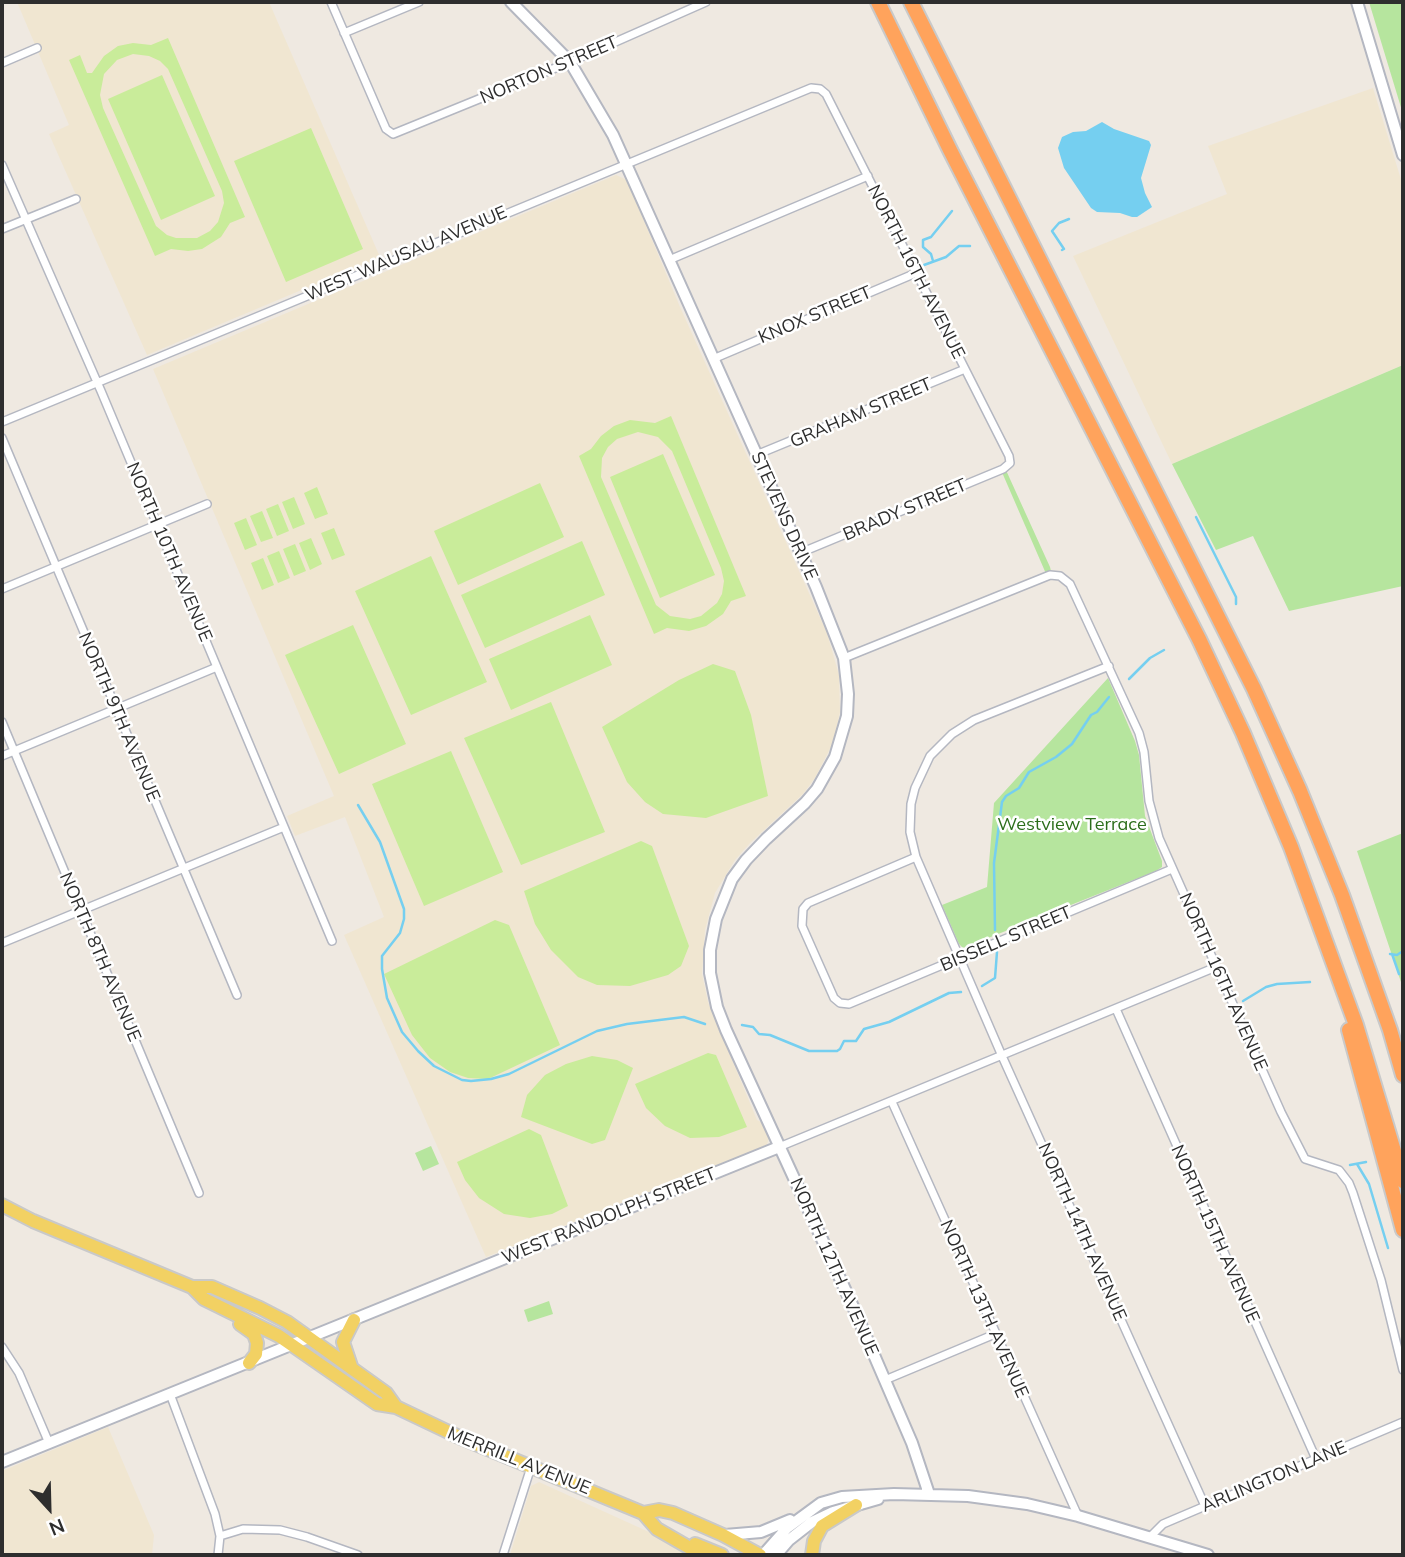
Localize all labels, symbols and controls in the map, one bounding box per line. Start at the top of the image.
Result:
street label: NORTON STREET [477,31,621,109]
street label: NORTH 16TH AVENUE [863,181,969,363]
street label: WEST WAUSAU AVENUE [302,202,510,306]
street label: KNOX STREET [755,281,875,349]
street label: GRAHAM STREET [787,373,935,453]
street label: STEVENS DRIVE [746,448,822,584]
street label: NORTH 10TH AVENUE [121,459,217,645]
street label: BRADY STREET [840,474,970,546]
street label: NORTH 9TH AVENUE [74,629,164,805]
park label: Westview Terrace [997,814,1147,836]
street label: NORTH 8TH AVENUE [55,869,145,1045]
street label: NORTH 16TH AVENUE [1174,890,1272,1074]
street label: BISSELL STREET [937,902,1075,976]
street label: NORTH 14TH AVENUE [1033,1140,1131,1324]
street label: NORTH 15TH AVENUE [1166,1142,1264,1326]
street label: WEST RANDOLPH STREET [499,1163,719,1269]
street label: NORTH 12TH AVENUE [785,1175,883,1359]
street label: NORTH 13TH AVENUE [935,1217,1033,1401]
street label: MERRILL AVENUE [444,1422,594,1500]
street label: ARLINGTON LANE [1198,1437,1350,1517]
north arrow [14,1473,84,1543]
text: N [46,1514,68,1541]

